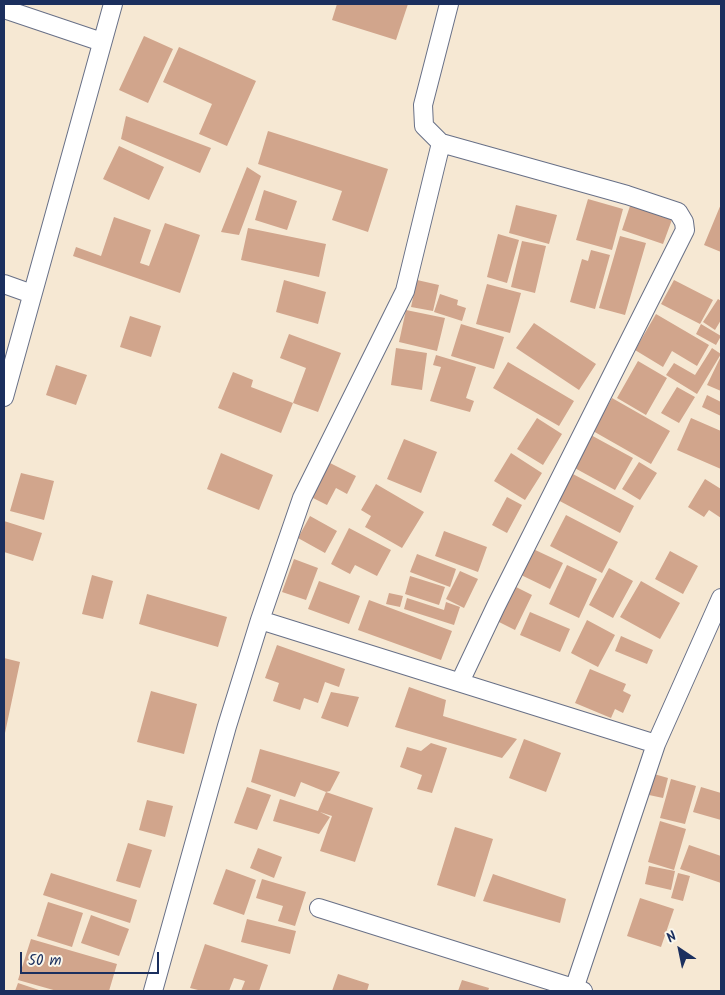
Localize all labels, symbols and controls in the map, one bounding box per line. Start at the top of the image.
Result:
north arrow [655,925,705,975]
text: N [662,926,681,949]
scale bar [22,942,161,974]
text: 50 m [28,949,62,973]

